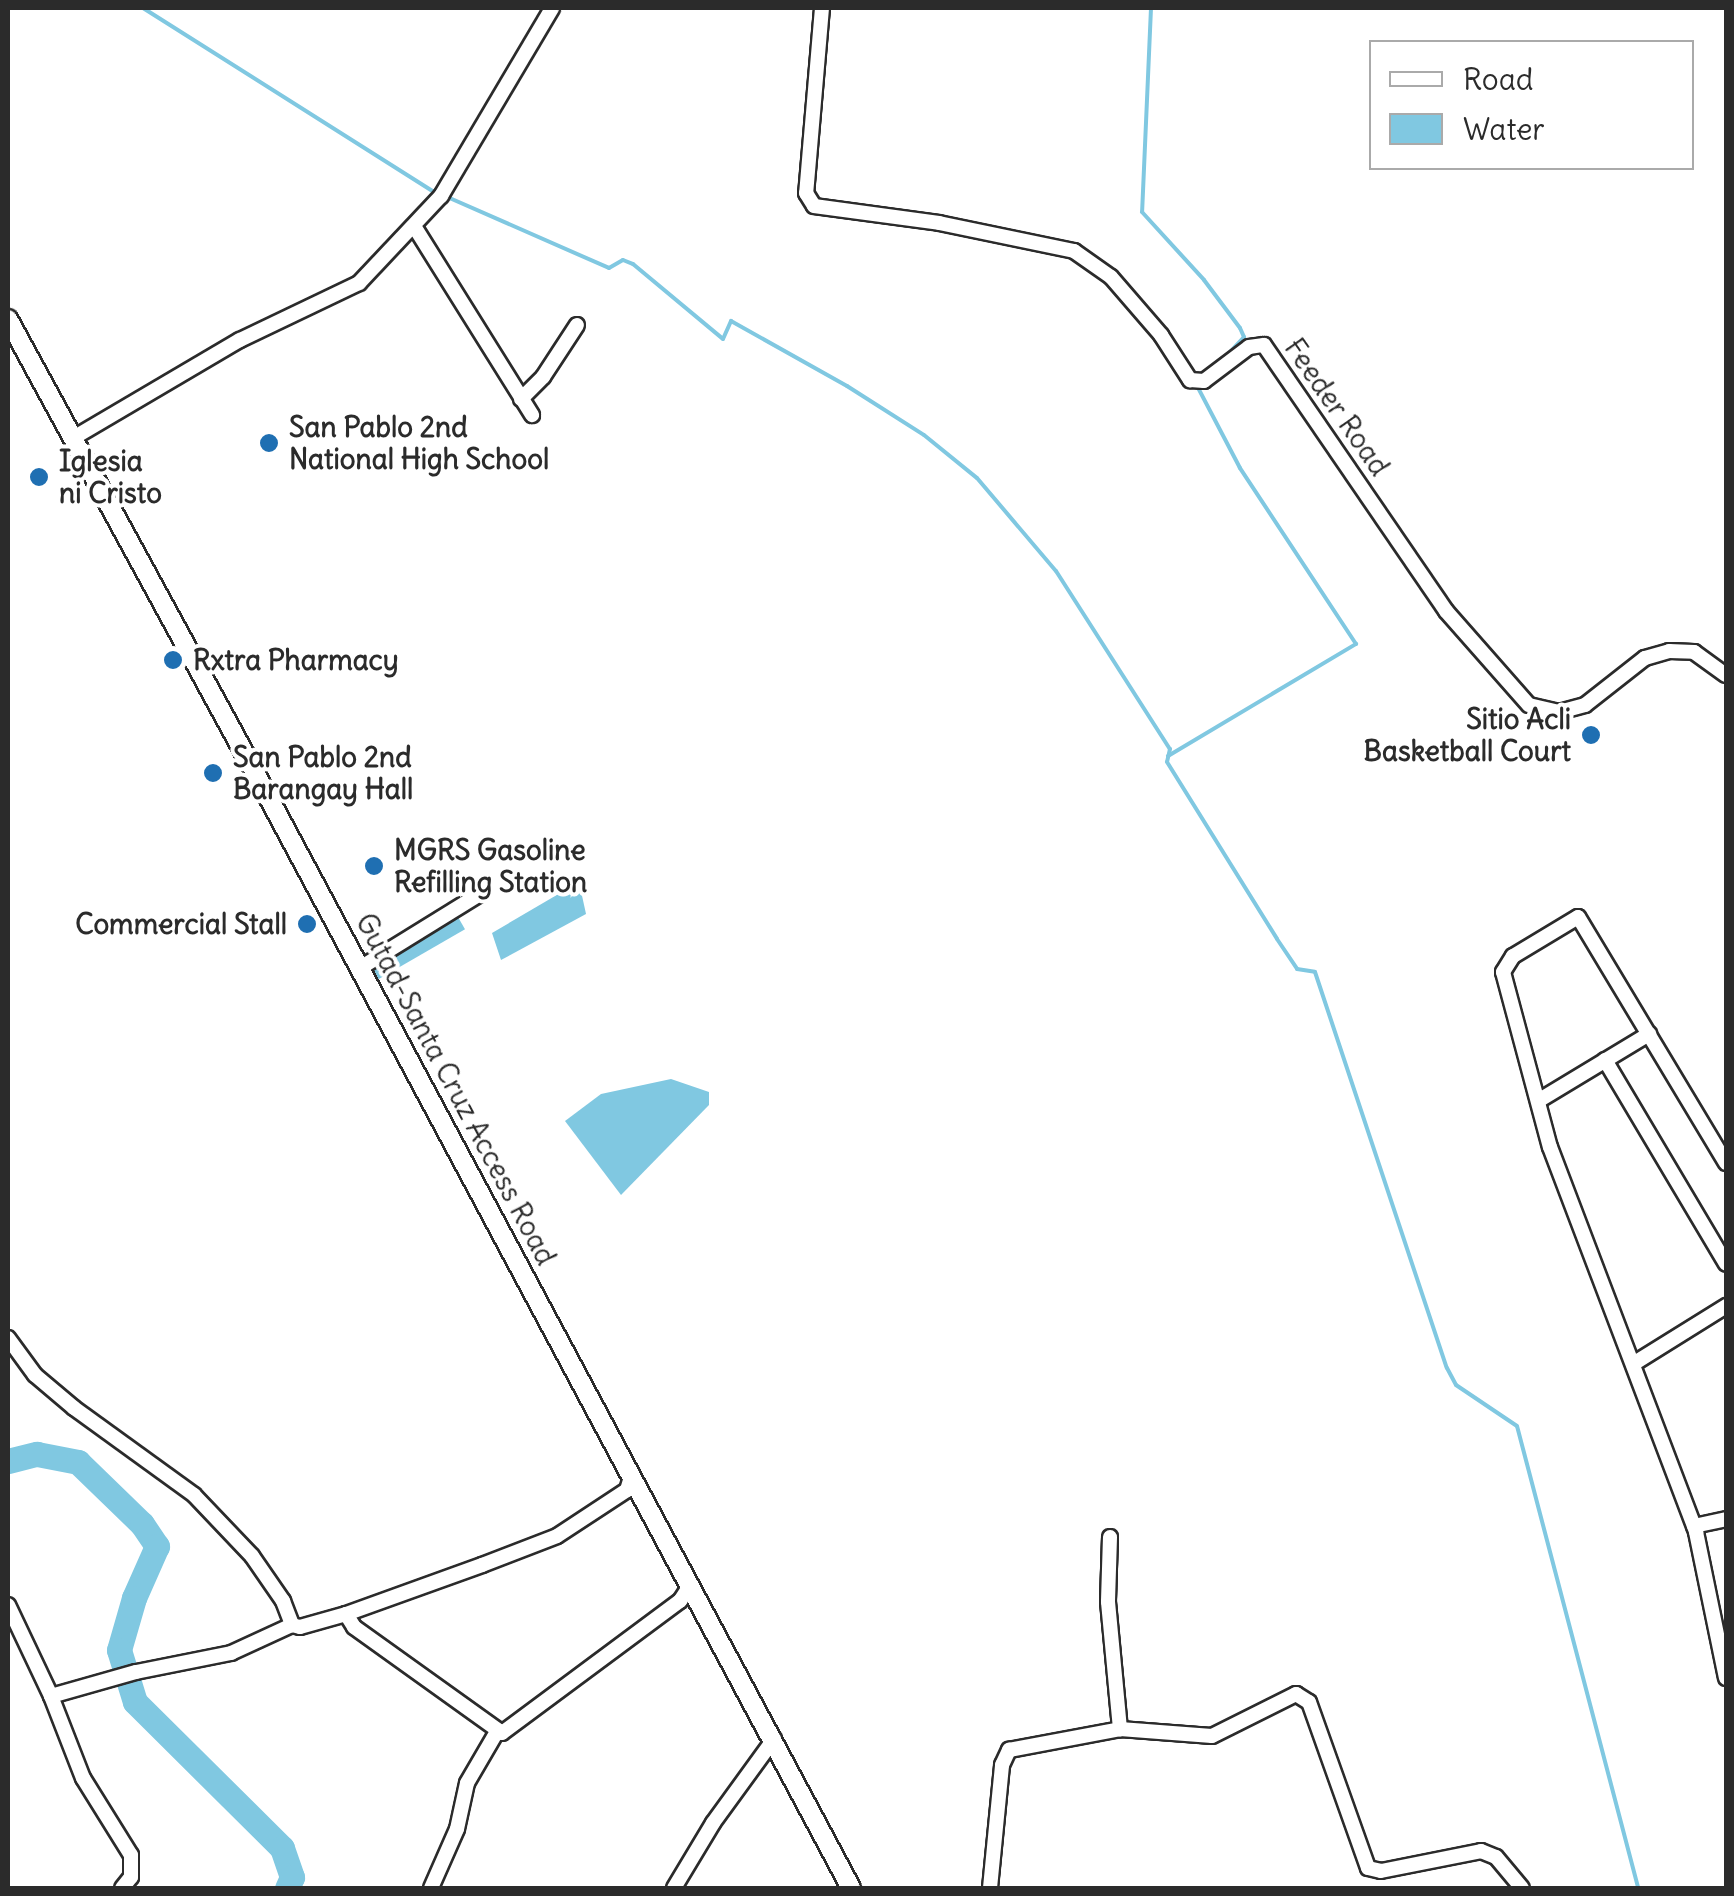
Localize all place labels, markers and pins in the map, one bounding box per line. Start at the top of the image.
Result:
place label: San Pablo 2nd National High School [289,410,549,476]
marker: San Pablo 2nd National High School [258,432,280,454]
place label: Iglesia ni Cristo [59,444,162,510]
marker: Iglesia ni Cristo [28,466,50,488]
place label: Rxtra Pharmacy [193,643,399,677]
marker: Rxtra Pharmacy [162,649,184,671]
place label: Sitio Acli Basketball Court [1364,702,1571,768]
marker: Sitio Acli Basketball Court [1580,724,1602,746]
place label: San Pablo 2nd Barangay Hall [233,740,413,806]
marker: San Pablo 2nd Barangay Hall [202,762,224,784]
place label: MGRS Gasoline Refilling Station [394,833,587,899]
marker: MGRS Gasoline Refilling Station [363,855,385,877]
place label: Commercial Stall [75,907,287,941]
marker: Commercial Stall [296,913,318,935]

